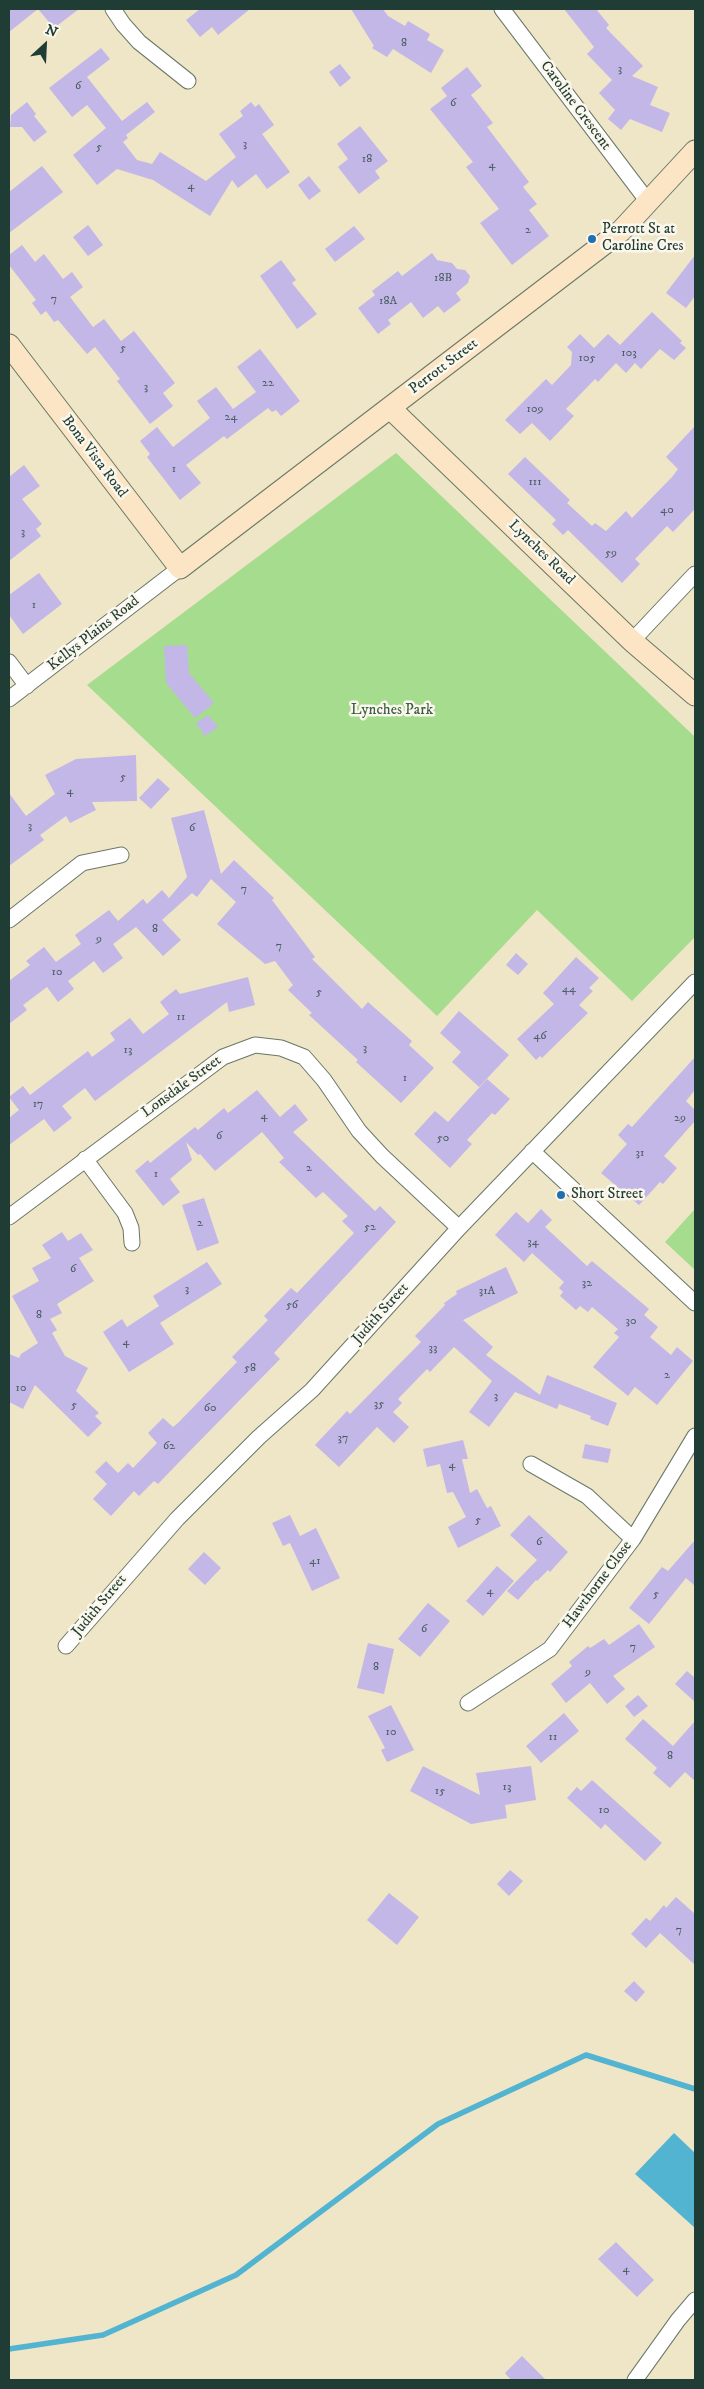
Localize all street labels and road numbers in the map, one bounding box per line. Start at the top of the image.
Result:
street label: Caroline Crescent [536,58,614,154]
street label: Perrott Street [406,335,482,399]
street label: Bona Vista Road [57,412,131,502]
street label: Lynches Road [504,517,578,589]
street label: Kellys Plains Road [45,593,143,675]
street label: Lonsdale Street [139,1052,225,1122]
street label: Judith Street [349,1280,413,1348]
street label: Hawthorne Close [559,1538,637,1632]
street label: Judith Street [69,1571,131,1641]

